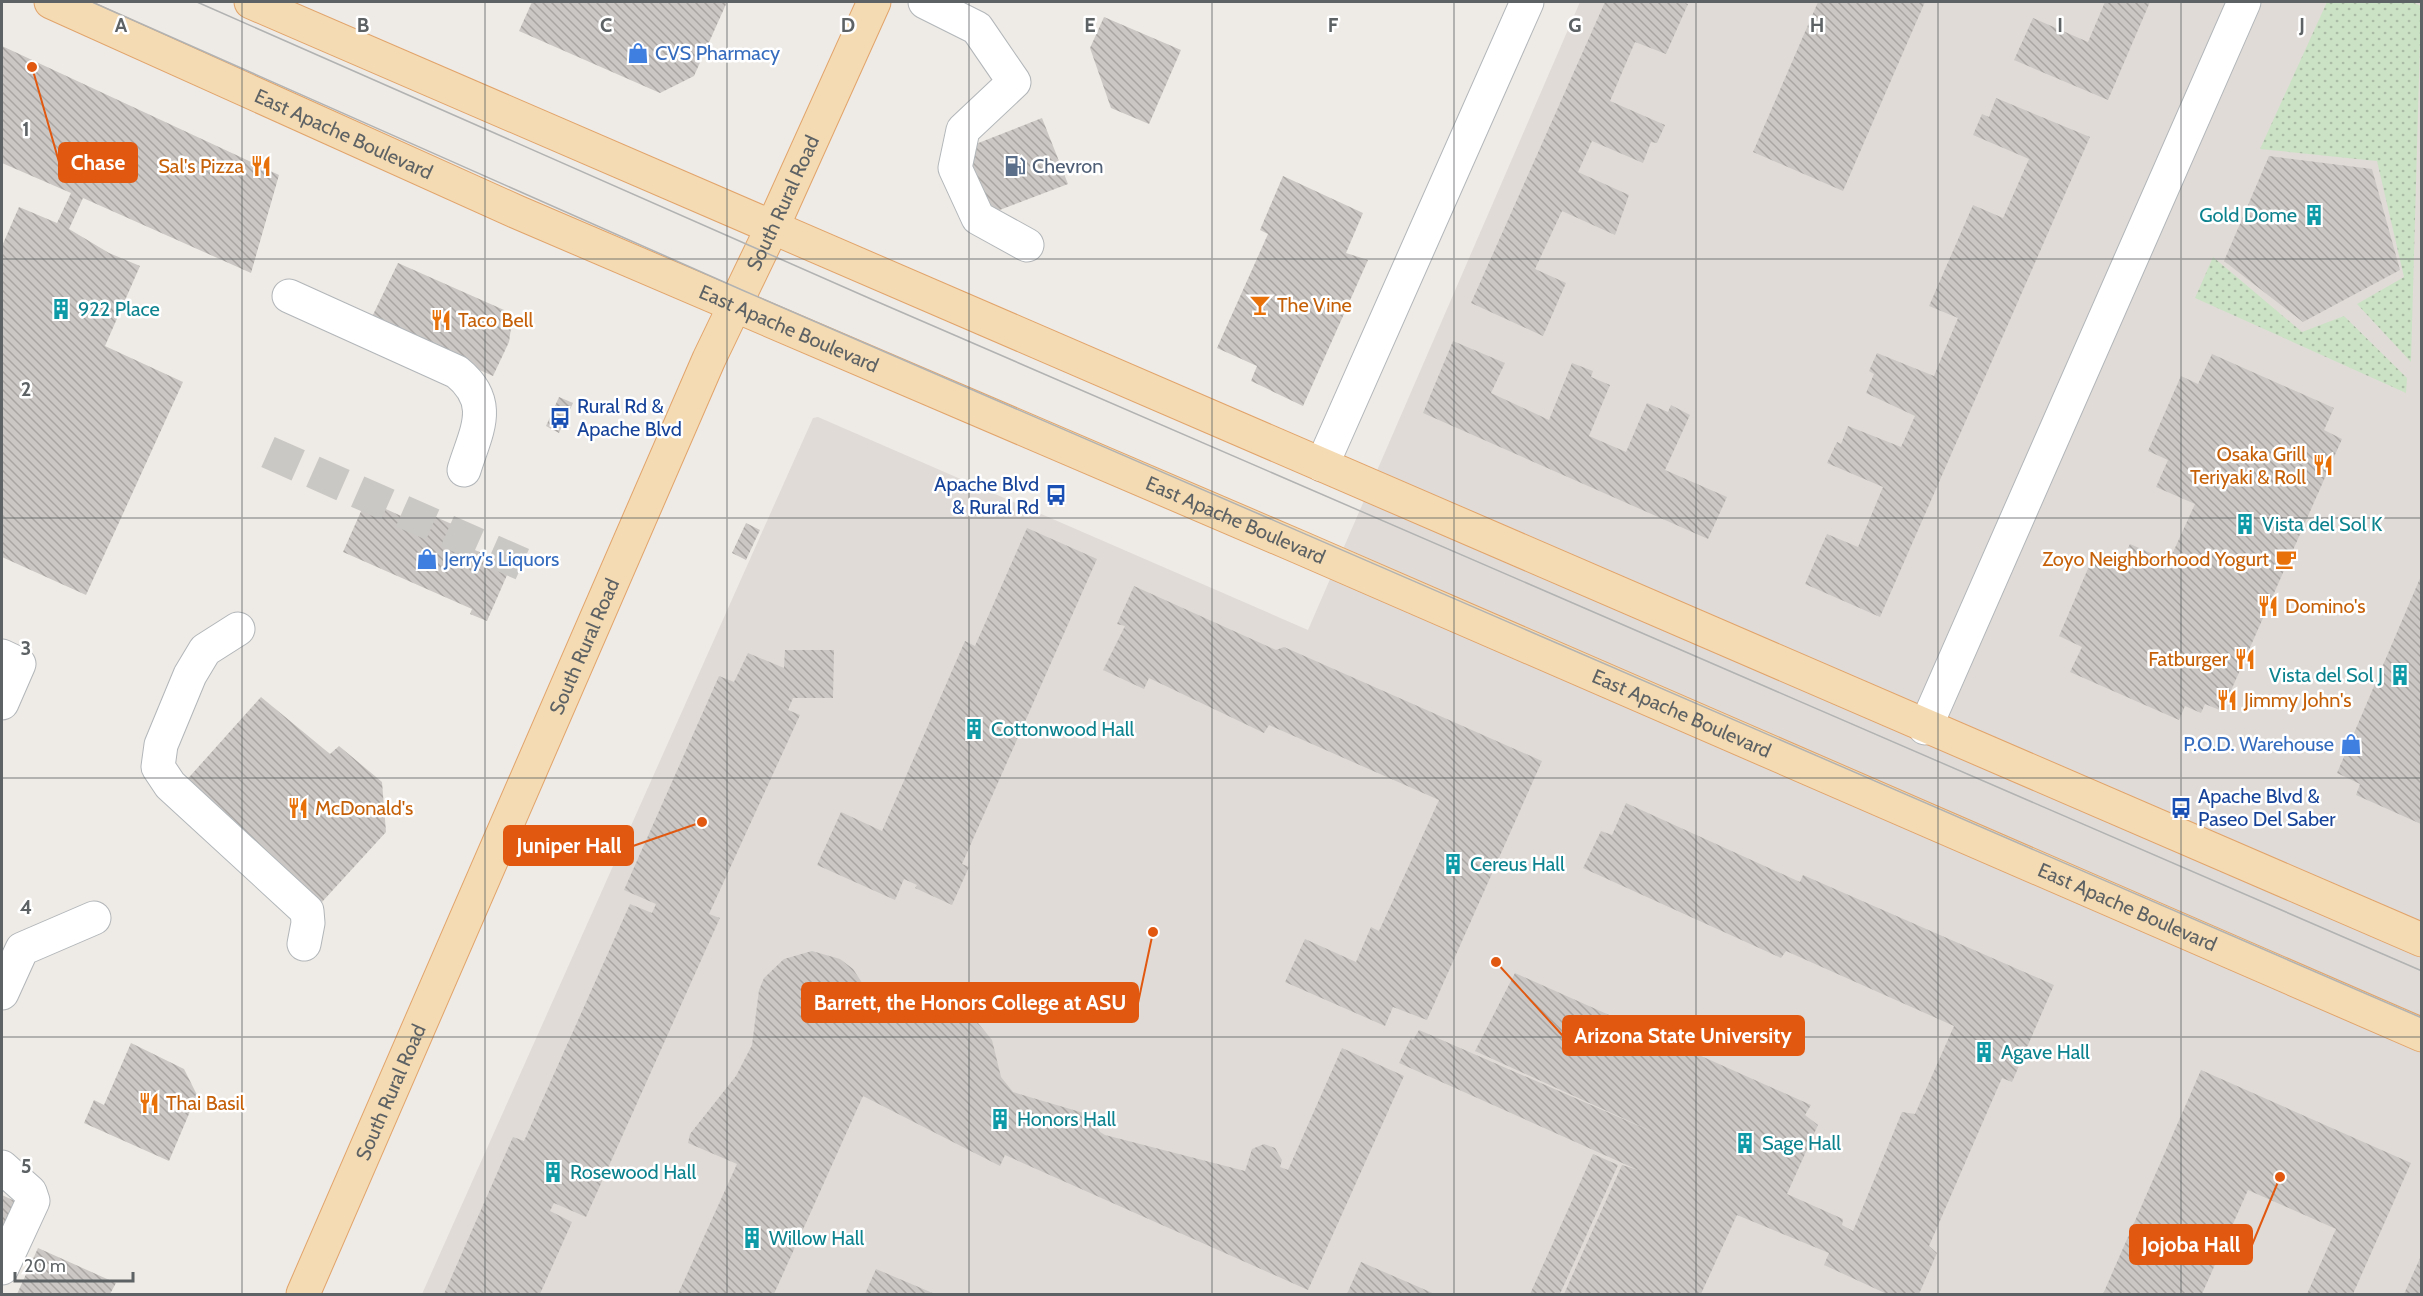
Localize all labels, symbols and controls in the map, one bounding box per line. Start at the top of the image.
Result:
text: A [115,13,128,37]
text: B [357,13,369,37]
text: C [600,13,612,37]
text: D [841,13,855,37]
text: E [1084,13,1096,37]
text: F [1328,13,1339,37]
text: G [1568,13,1582,37]
text: H [1810,13,1824,37]
text: I [2057,13,2063,37]
text: J [2298,13,2305,37]
shop icon: CVS Pharmacy [626,41,650,65]
place label: CVS Pharmacy [655,41,780,65]
street label: East Apache Boulevard [251,83,436,184]
text: 1 [22,117,30,141]
street label: South Rural Road [741,132,824,274]
callout: Chase [59,143,137,182]
text: Chase [71,150,125,175]
place label: Sal's Pizza [158,154,244,178]
restaurant icon: Sal's Pizza [249,154,273,178]
fuel station icon: Chevron [1003,154,1027,178]
place label: Chevron [1032,154,1103,178]
place label: Gold Dome [2199,203,2297,227]
building icon: Gold Dome [2302,203,2326,227]
street label: East Apache Boulevard [696,280,882,377]
bar icon: The Vine [1248,293,1272,317]
place label: The Vine [1277,293,1352,317]
building icon: 922 Place [49,297,73,321]
place label: 922 Place [78,297,160,321]
restaurant icon: Taco Bell [429,308,453,332]
place label: Taco Bell [458,308,533,332]
text: 2 [21,377,31,401]
place label: Rural Rd & Apache Blvd [577,394,682,441]
bus stop icon: Rural Rd & Apache Blvd [548,406,572,430]
place label: Osaka Grill Teriyaki & Roll [2190,442,2306,489]
restaurant icon: Osaka Grill Teriyaki & Roll [2311,453,2335,477]
street label: East Apache Boulevard [1142,471,1329,569]
place label: Apache Blvd & Rural Rd [934,472,1039,519]
bus stop icon: Apache Blvd & Rural Rd [1044,483,1068,507]
building icon: Vista del Sol K [2233,512,2257,536]
place label: Vista del Sol K [2262,512,2383,536]
shop icon: Jerry's Liquors [415,547,439,571]
place label: Jerry's Liquors [443,547,559,571]
place label: Zoyo Neighborhood Yogurt [2042,547,2269,571]
cafe icon: Zoyo Neighborhood Yogurt [2274,547,2298,571]
street label: South Rural Road [544,575,624,718]
restaurant icon: Domino's [2256,594,2280,618]
place label: Domino's [2285,594,2365,618]
text: 3 [21,636,31,660]
place label: Fatburger [2148,647,2229,671]
restaurant icon: Fatburger [2233,647,2257,671]
place label: Vista del Sol J [2269,663,2383,687]
building icon: Vista del Sol J [2388,663,2412,687]
street label: East Apache Boulevard [1588,664,1775,763]
restaurant icon: Jimmy John's [2215,688,2239,712]
place label: Jimmy John's [2243,688,2352,712]
building icon: Cottonwood Hall [962,717,986,741]
place label: Cottonwood Hall [991,717,1135,741]
place label: P.O.D. Warehouse [2183,732,2334,756]
shop icon: P.O.D. Warehouse [2339,732,2363,756]
place label: Apache Blvd & Paseo Del Saber [2198,784,2336,831]
restaurant icon: McDonald's [286,796,310,820]
place label: McDonald's [315,796,413,820]
bus stop icon: Apache Blvd & Paseo Del Saber [2169,796,2193,820]
callout: Juniper Hall [504,826,633,865]
text: Juniper Hall [516,833,622,858]
building icon: Cereus Hall [1441,852,1465,876]
place label: Cereus Hall [1470,852,1565,876]
street label: East Apache Boulevard [2034,858,2220,956]
text: 4 [20,895,32,919]
callout: Barrett, the Honors College at ASU [802,983,1138,1022]
text: Barrett, the Honors College at ASU [814,990,1126,1015]
callout: Arizona State University [1563,1016,1804,1055]
street label: South Rural Road [351,1020,431,1164]
text: Arizona State University [1574,1023,1793,1048]
building icon: Agave Hall [1972,1040,1996,1064]
place label: Agave Hall [2001,1040,2090,1064]
restaurant icon: Thai Basil [137,1091,161,1115]
place label: Thai Basil [166,1091,245,1115]
building icon: Honors Hall [988,1107,1012,1131]
place label: Honors Hall [1017,1107,1116,1131]
building icon: Sage Hall [1733,1131,1757,1155]
place label: Sage Hall [1762,1131,1841,1155]
text: 5 [21,1154,31,1178]
building icon: Rosewood Hall [541,1160,565,1184]
place label: Rosewood Hall [570,1160,696,1184]
callout: Jojoba Hall [2130,1225,2252,1264]
building icon: Willow Hall [740,1226,764,1250]
place label: Willow Hall [769,1226,865,1250]
text: Jojoba Hall [2141,1232,2241,1257]
scale bar [15,1245,134,1283]
text: 20 m [24,1255,66,1277]

